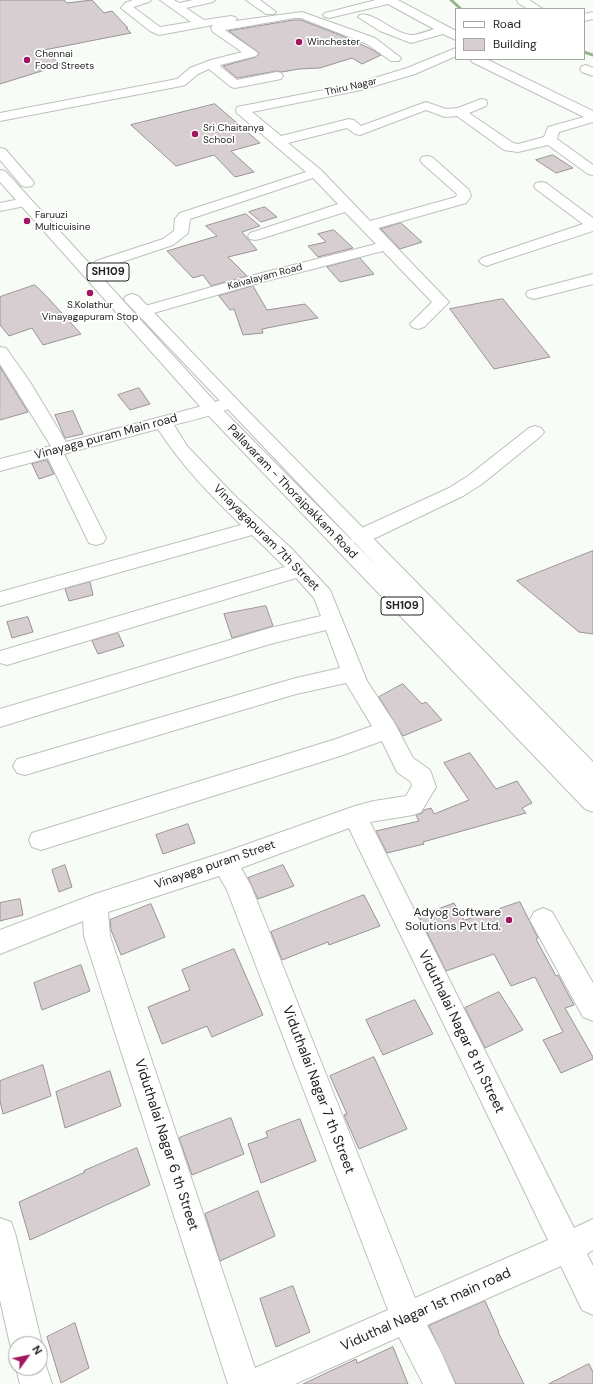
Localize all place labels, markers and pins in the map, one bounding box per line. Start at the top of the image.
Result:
place label: Winchester [307,36,360,48]
marker: Winchester [294,37,304,47]
place label: Chennai Food Streets [35,48,94,72]
marker: Chennai Food Streets [22,55,32,65]
place label: Sri Chaitanya School [203,122,264,146]
marker: Sri Chaitanya School [190,129,200,139]
place label: Faruuzi Multicuisine [35,209,90,232]
marker: Faruuzi Multicuisine [22,216,32,226]
marker: S.Kolathur Vinayagapuram Stop [85,288,95,298]
place label: S.Kolathur Vinayagapuram Stop [42,299,138,322]
place label: Adyog Software Solutions Pvt Ltd. [405,906,501,934]
marker: Adyog Software Solutions Pvt Ltd. [504,915,514,925]

